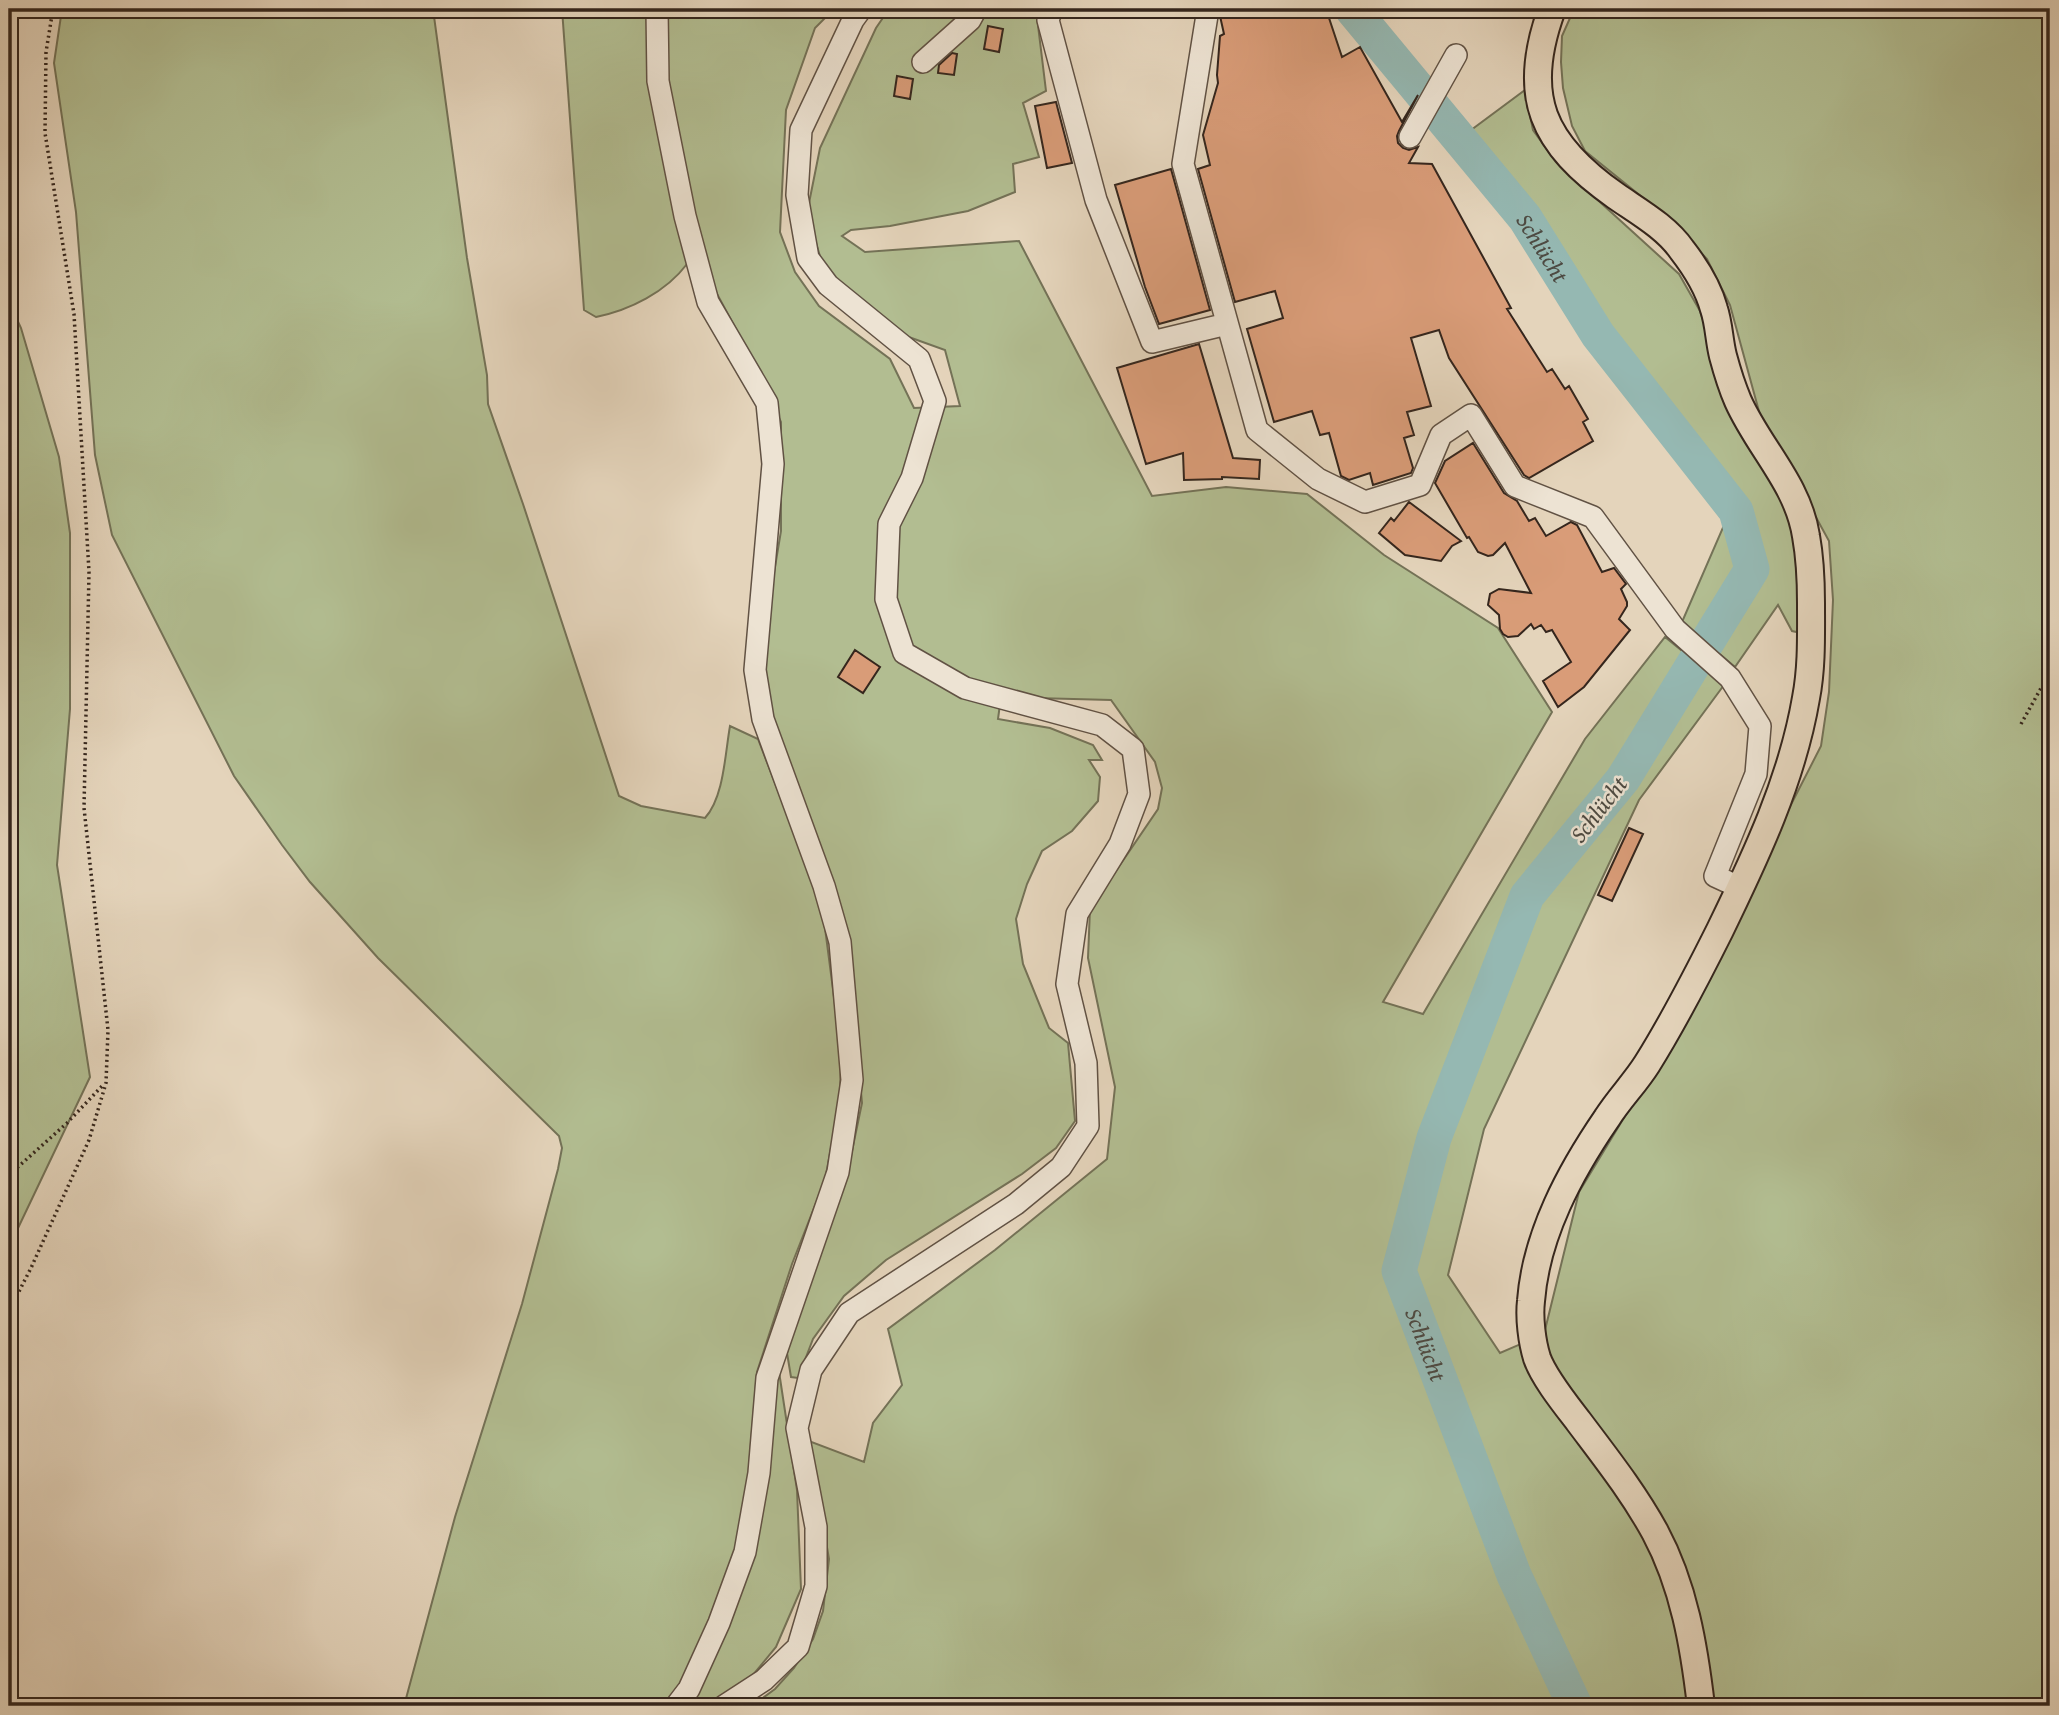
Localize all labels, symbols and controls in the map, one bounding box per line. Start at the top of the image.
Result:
water label: Schlücht [1509,206,1578,289]
water label: Schlücht [1562,768,1635,849]
water label: Schlücht [1398,1303,1456,1386]

